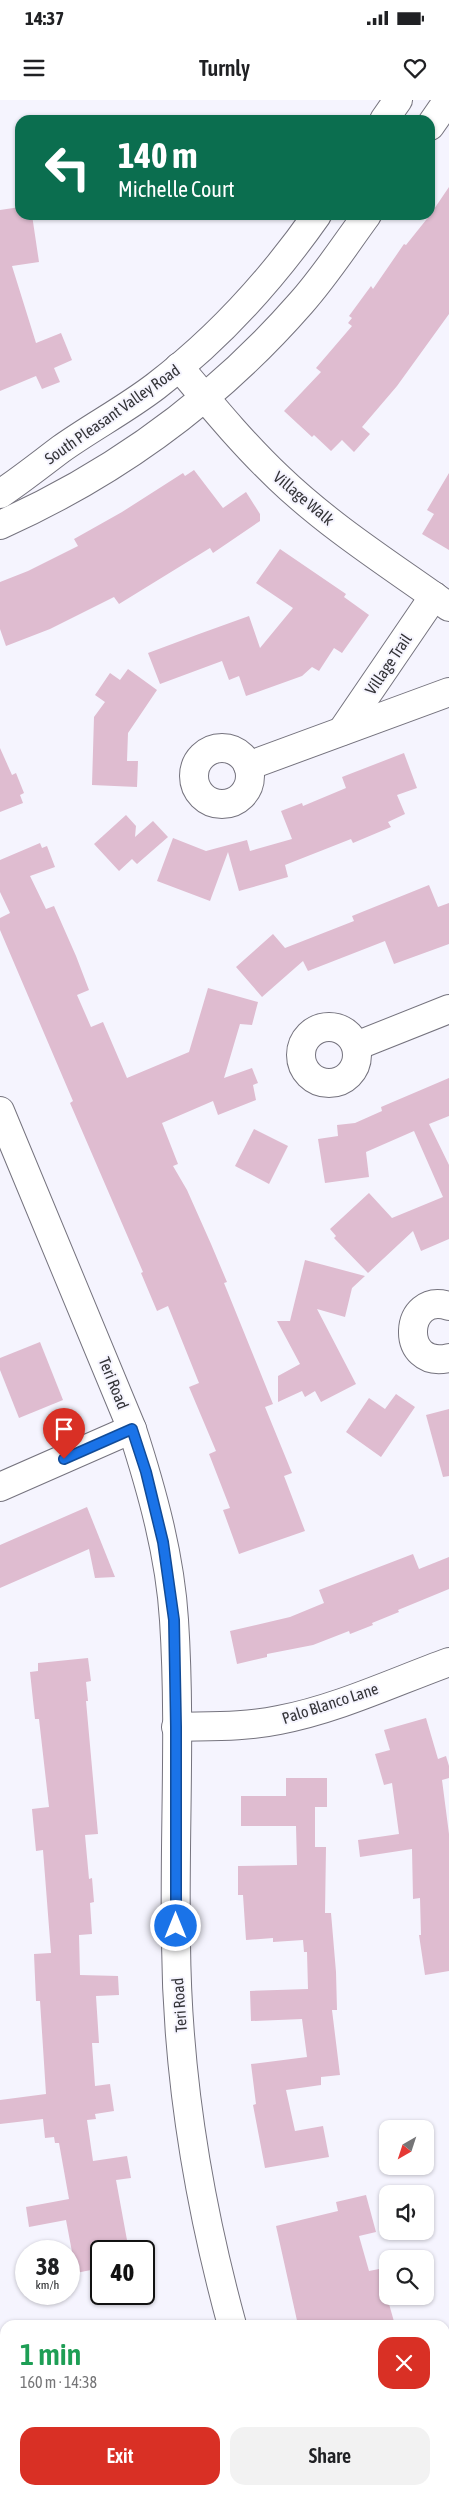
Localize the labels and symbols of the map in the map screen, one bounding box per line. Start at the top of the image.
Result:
street label: South Pleasant Valley Road [41,361,183,468]
street label: Village Walk [269,468,338,529]
street label: Village Trail [361,630,416,698]
street label: Teri Road [95,1354,133,1412]
pin [43,1408,85,1459]
street label: Palo Blanco Lane [280,1679,380,1727]
position arrow [149,1899,201,1951]
street label: Teri Road [168,1977,190,2033]
north arrow [379,2120,434,2175]
speed limit sign: 40 [90,2240,155,2305]

